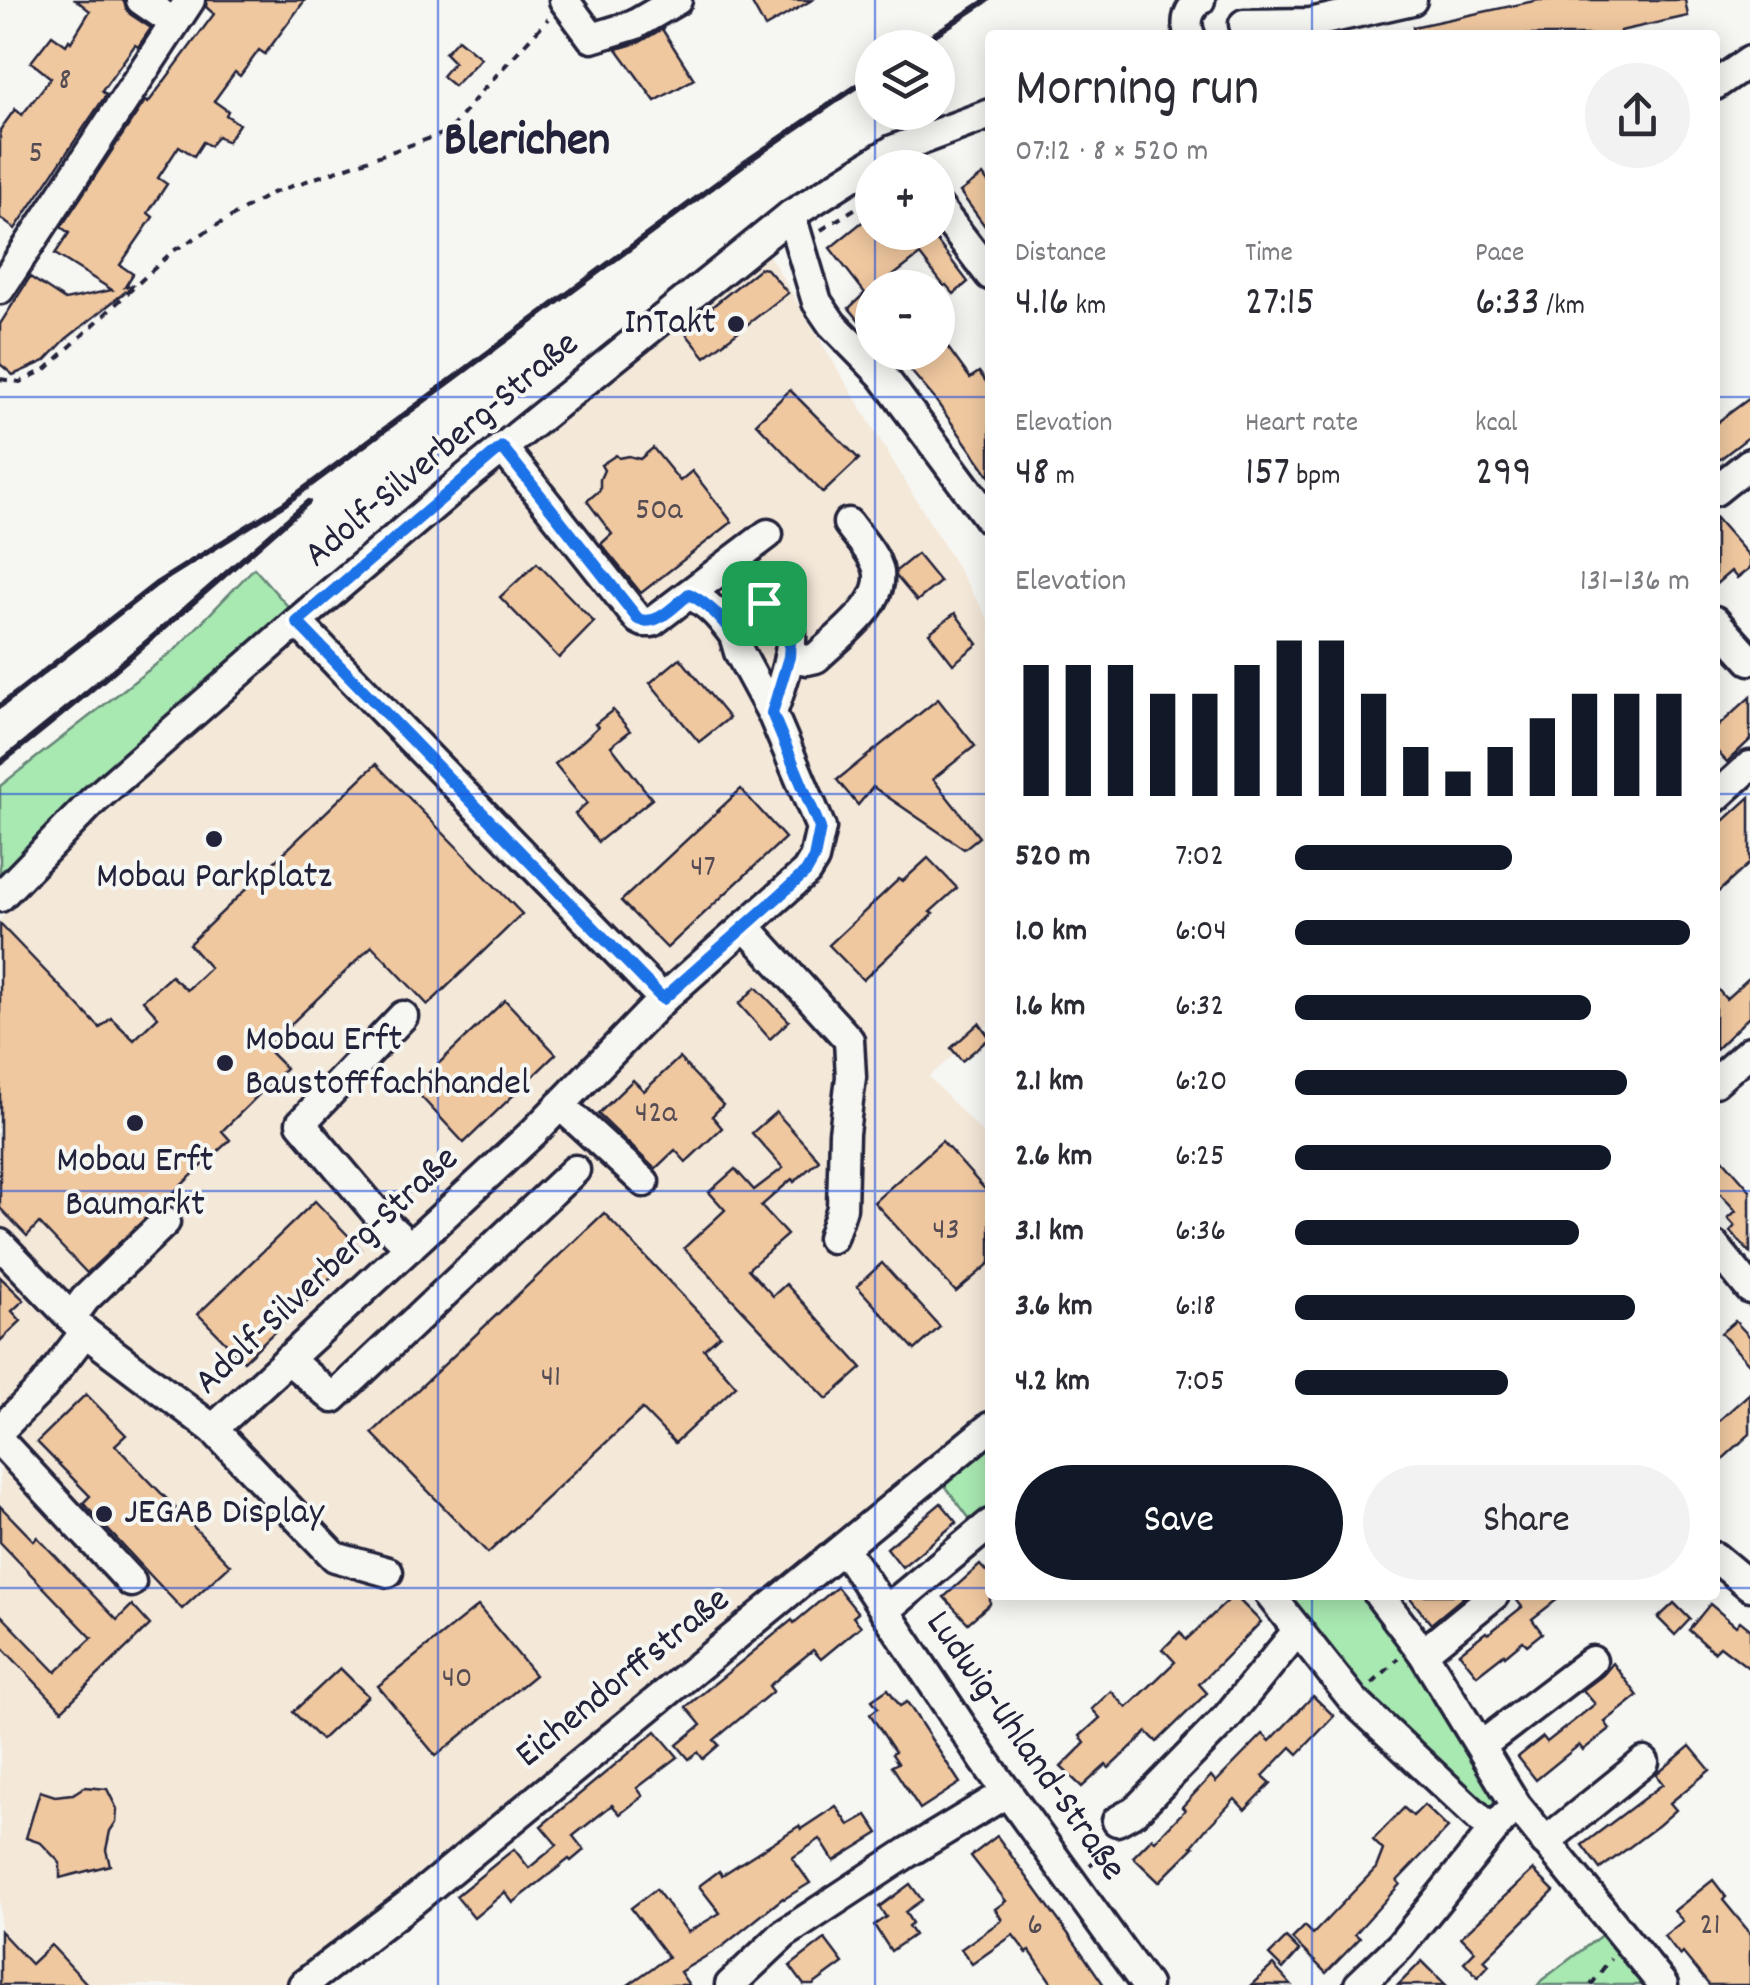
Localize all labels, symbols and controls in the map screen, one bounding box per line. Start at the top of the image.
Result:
map controls [855,30,955,370]
button: layers [855,30,955,130]
text: Morning run [1015,53,1259,132]
house number: 8 [59,59,71,105]
button: share [1585,63,1690,168]
district label: Blerichen [444,109,610,178]
text: 07:12 · 8 × 520 m [1015,130,1209,176]
house number: 5 [29,132,43,178]
button: + [855,150,955,250]
text: Distance [1015,235,1106,275]
text: Time [1245,235,1293,275]
text: Pace [1475,235,1524,275]
button: − [855,270,955,370]
text: 4.16 [1015,275,1069,335]
text: 27:15 [1245,275,1315,335]
text: 6:33 [1475,275,1540,335]
text: km [1069,288,1106,328]
text: /km [1540,288,1585,328]
place label: InTakt [624,297,716,352]
marker: InTakt [725,313,747,335]
street label: Adolf-Silverberg-Straße [293,319,593,583]
text: Elevation [1015,405,1112,445]
text: Heart rate [1245,405,1358,445]
text: kcal [1475,405,1518,445]
text: 48 [1015,445,1049,505]
text: 157 [1245,445,1290,505]
text: 299 [1475,445,1532,505]
text: m [1049,458,1075,498]
text: bpm [1290,458,1340,498]
house number: 50a [635,489,684,535]
text: Elevation [1015,560,1126,606]
text: 131–136 m [1580,560,1690,606]
pin [722,561,807,646]
icon: arrive [737,576,792,631]
marker: Mobau Parkplatz [203,828,225,850]
text: 520 m [1015,835,1091,881]
text: 7:02 [1175,835,1224,881]
house number: 47 [690,846,716,892]
place label: Mobau Parkplatz [96,851,332,906]
text: 1.0 km [1015,910,1087,956]
text: 6:04 [1175,910,1227,956]
text: 1.6 km [1015,985,1085,1031]
text: 6:32 [1175,985,1224,1031]
place label: Mobau Erft Baustofffachhandel [245,1014,530,1113]
marker: Mobau Erft Baustofffachhandel [214,1052,236,1074]
text: 2.1 km [1015,1060,1084,1106]
text: 6:20 [1175,1060,1227,1106]
house number: 42a [635,1092,678,1138]
marker: Mobau Erft Baumarkt [124,1112,146,1134]
street label: Adolf-Silverberg-Straße [183,1134,473,1410]
place label: Mobau Erft Baumarkt [56,1135,214,1234]
text: 2.6 km [1015,1135,1092,1181]
text: 6:25 [1175,1135,1225,1181]
house number: 43 [932,1209,960,1255]
text: 3.1 km [1015,1210,1084,1256]
text: 6:36 [1175,1210,1226,1256]
text: 3.6 km [1015,1285,1093,1331]
text: 6:18 [1175,1285,1216,1331]
house number: 41 [541,1356,561,1402]
text: 4.2 km [1015,1360,1090,1406]
text: 7:05 [1175,1360,1225,1406]
button: Save [1015,1465,1343,1580]
button: Share [1363,1465,1690,1580]
place label: JEGAB Display [124,1487,325,1542]
marker: JEGAB Display [93,1503,115,1525]
street label: Eichendorffstraße [505,1575,743,1783]
street label: Ludwig-Uhland-Straße [910,1600,1138,1894]
house number: 40 [442,1657,472,1703]
house number: 6 [1027,1904,1043,1950]
house number: 21 [1700,1904,1721,1950]

